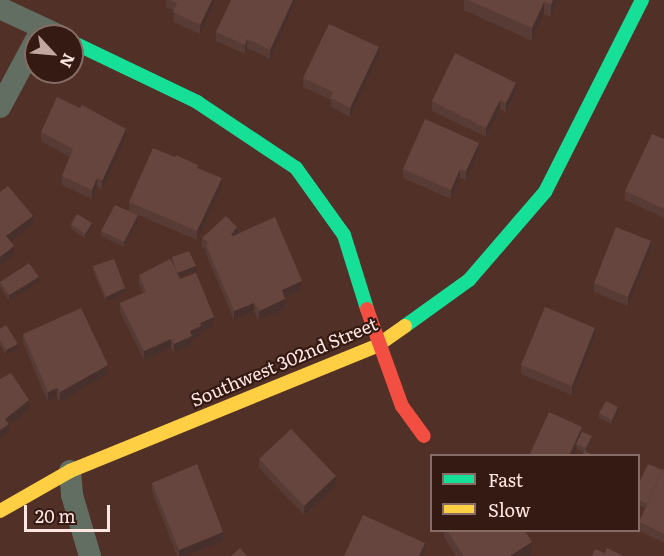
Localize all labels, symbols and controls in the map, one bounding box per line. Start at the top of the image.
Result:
north arrow [24,24,84,84]
text: N [55,50,82,72]
street label: Southwest 302nd Street [187,313,381,411]
legend [430,454,640,532]
text: Fast [488,466,523,493]
scale bar [27,493,112,531]
text: Slow [488,496,530,523]
text: 20 m [35,502,76,529]

